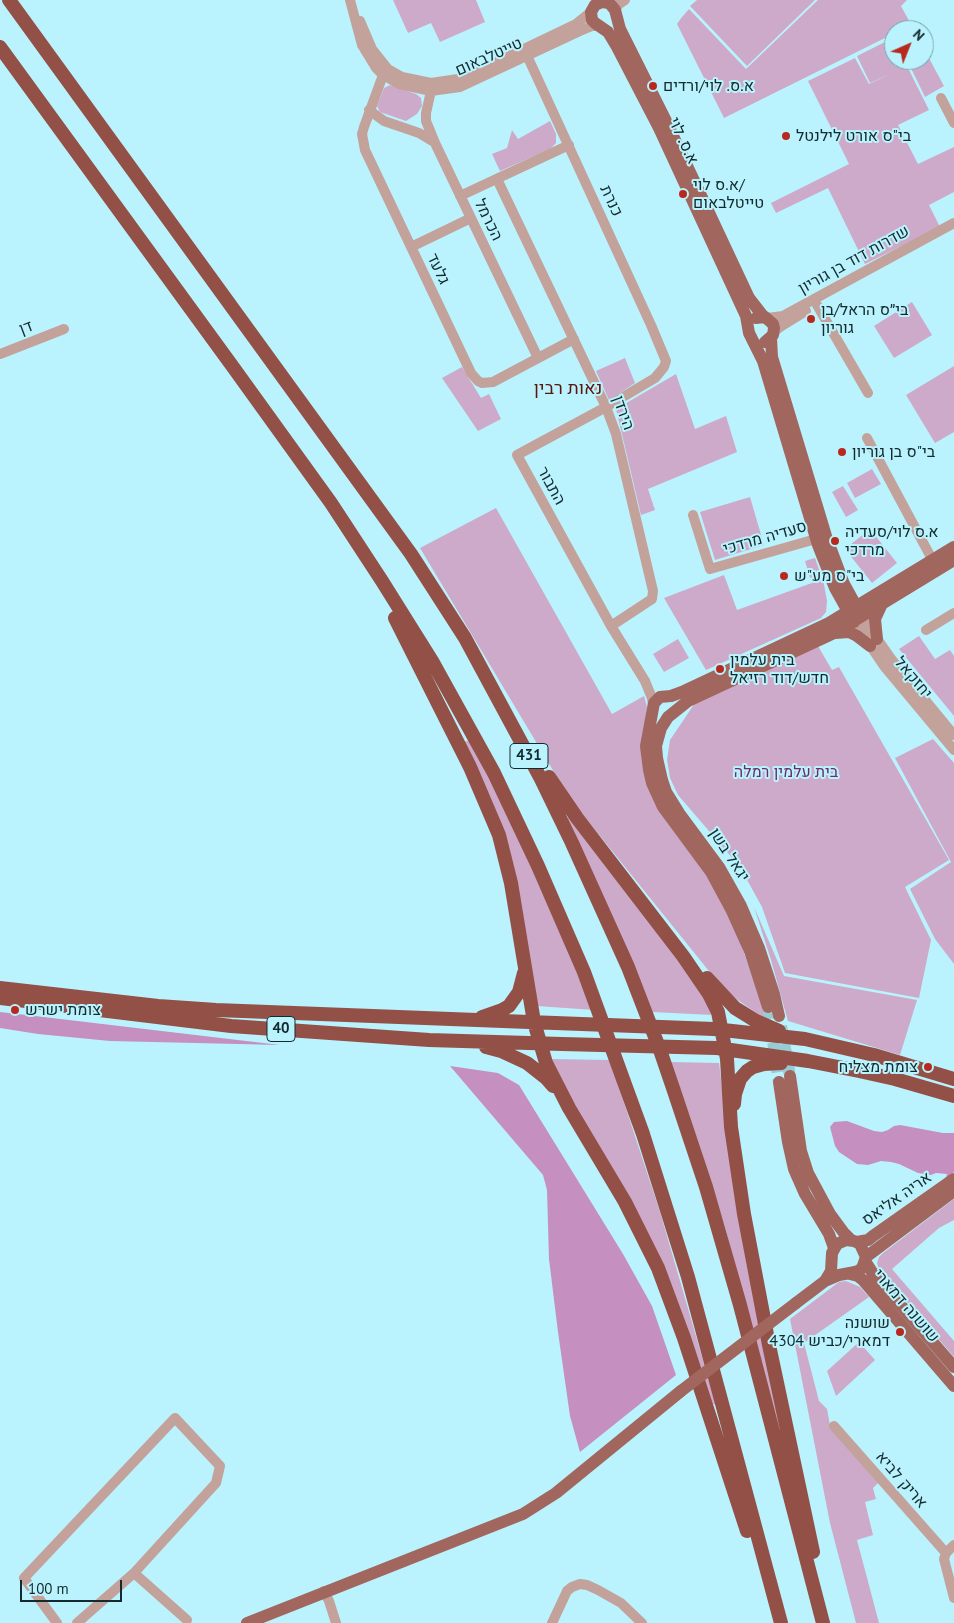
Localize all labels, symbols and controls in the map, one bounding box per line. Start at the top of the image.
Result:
north arrow [884,20,934,70]
text: N [909,25,928,45]
street label: טייטלבאום [453,34,525,80]
place label: א.ס. לוי/ורדים [663,76,754,96]
marker: א.ס. לוי/ורדים [647,80,659,92]
street label: א.ס. לוי [664,115,702,167]
place label: בי"ס אורט לילנטל [796,126,911,146]
marker: בי"ס אורט לילנטל [780,130,792,142]
place label: א.ס לוי/ טייטלבאום [693,175,764,213]
street label: כנרת [595,182,627,220]
marker: א.ס לוי/ טייטלבאום [677,188,689,200]
street label: הכרמל [470,196,506,244]
street label: שדרות דוד בן גוריון [795,222,913,298]
street label: גלעד [423,250,453,288]
place label: בי״ס הראל/בן גוריון [821,300,908,338]
marker: בי״ס הראל/בן גוריון [805,313,817,325]
street label: דן [17,317,35,339]
district label: נאות רבין [534,378,602,400]
street label: הירדן [608,393,638,433]
place label: בי"ס בן גוריון [852,442,935,462]
marker: בי"ס בן גוריון [836,446,848,458]
street label: התבור [533,464,569,508]
street label: סעדיה מרדכי [721,517,809,559]
place label: א.ס לוי/סעדיה מרדכי [845,522,939,560]
marker: א.ס לוי/סעדיה מרדכי [829,535,841,547]
place label: בי"ס מע"ש [794,566,865,586]
marker: בי"ס מע"ש [778,570,790,582]
place label: בית עלמין חדש/דוד רזיאל [730,650,829,688]
street label: יחזקאל [890,653,936,703]
marker: בית עלמין חדש/דוד רזיאל [714,663,726,675]
road number: 431 [510,744,548,768]
park label: בית עלמין רמלה [734,762,838,782]
street label: יגאל בשן [705,825,753,885]
place label: צומת ישרש [25,1000,101,1020]
marker: צומת ישרש [9,1004,21,1016]
road number: 40 [267,1016,295,1042]
place label: צומת מצליח [838,1057,918,1077]
marker: צומת מצליח [922,1061,934,1073]
street label: אריה אליאס [859,1168,935,1230]
street label: שושנה דמארי [869,1265,943,1347]
place label: שושנה דמארי/כביש 4304 [769,1313,890,1351]
marker: שושנה דמארי/כביש 4304 [894,1326,906,1338]
street label: אריק לביא [871,1448,931,1512]
scale bar [22,1570,125,1602]
text: 100 m [28,1579,69,1598]

